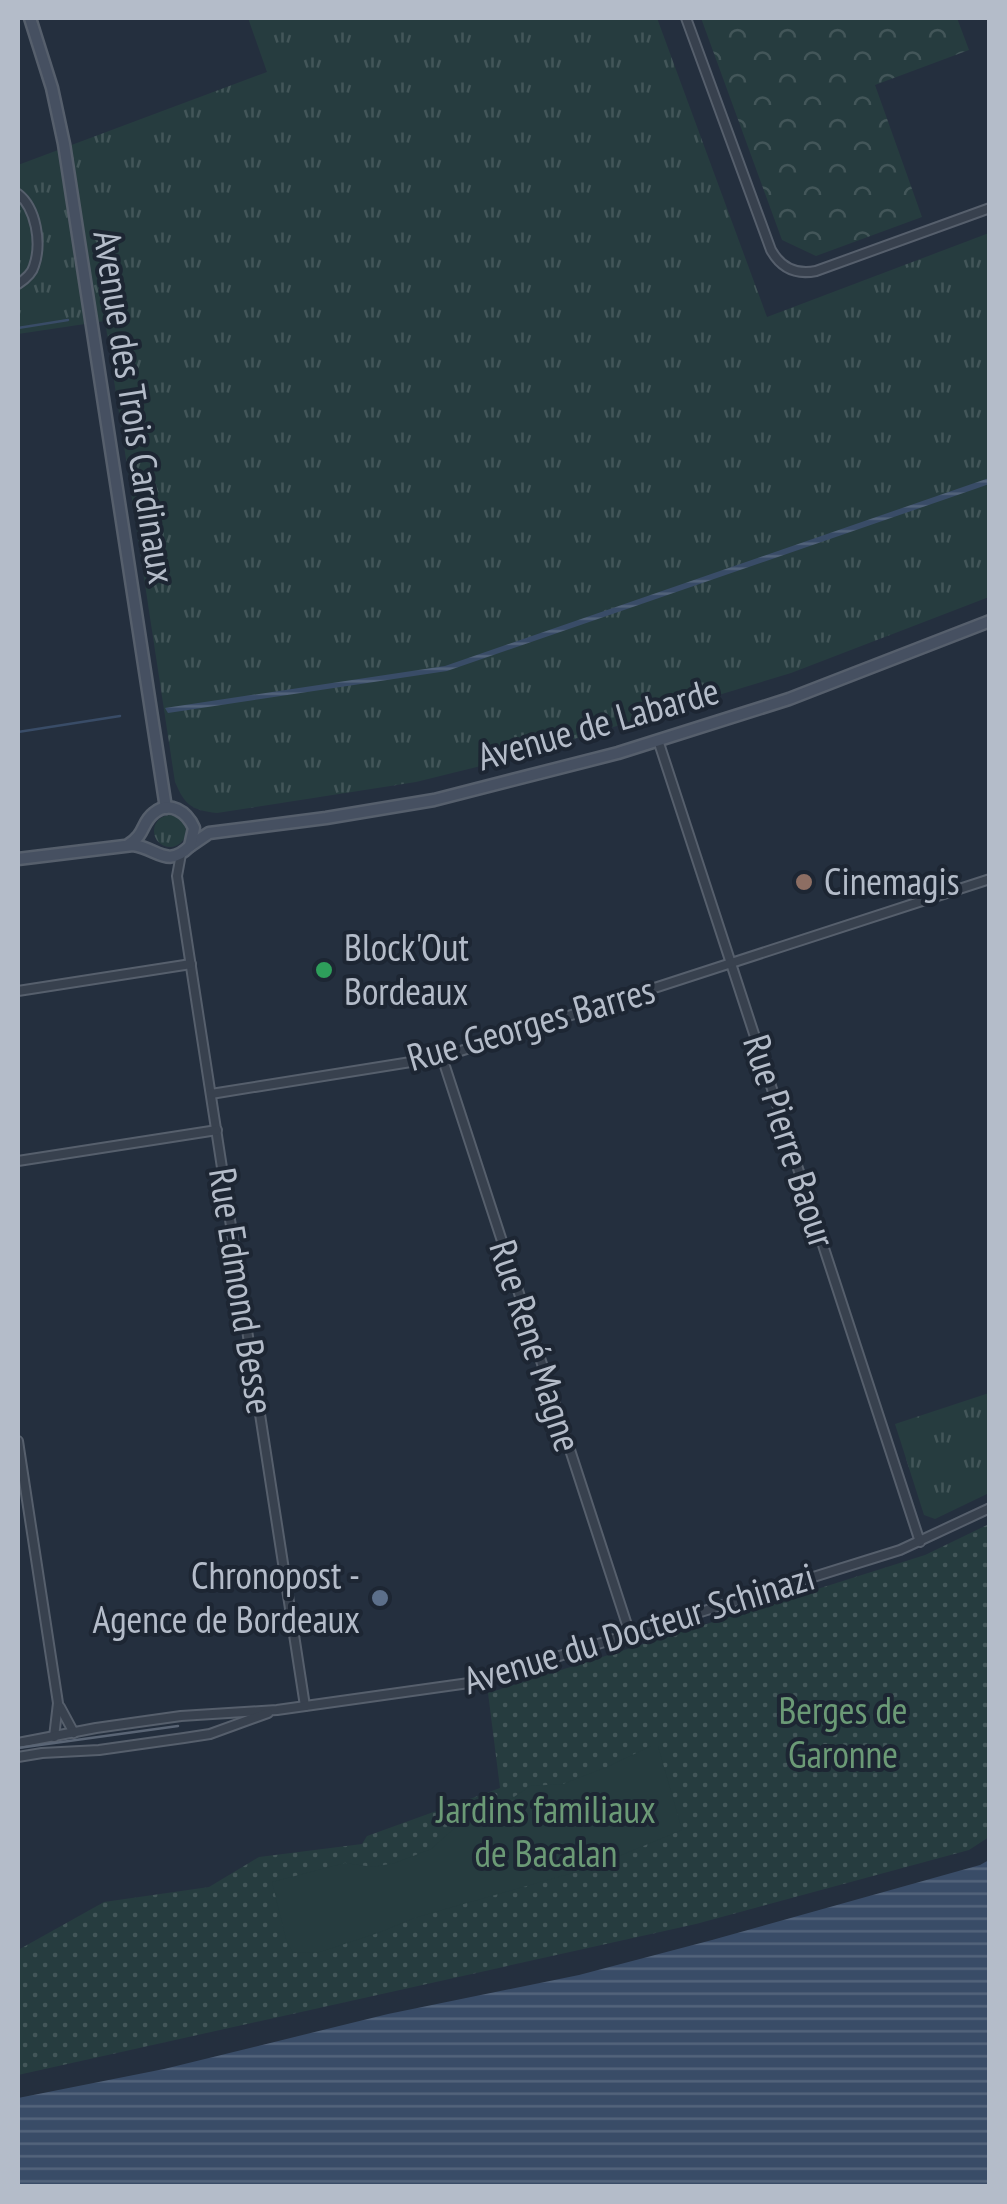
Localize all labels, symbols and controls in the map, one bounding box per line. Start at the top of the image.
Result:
street label: Avenue des Trois Cardinaux [83,227,188,587]
street label: Avenue de Labarde [471,665,724,780]
place label: Cinemagis [824,856,959,905]
marker: Cinemagis [793,871,815,893]
place label: Block'Out Bordeaux [344,922,469,1015]
marker: Block'Out Bordeaux [313,959,335,981]
street label: Rue Georges Barres [401,964,660,1081]
street label: Rue Pierre Baour [733,1028,848,1254]
street label: Rue Edmond Besse [199,1164,286,1417]
street label: Rue René Magne [479,1234,594,1458]
place label: Chronopost - Agence de Bordeaux [93,1550,360,1643]
street label: Avenue du Docteur Schinazi [457,1551,820,1704]
marker: Chronopost - Agence de Bordeaux [369,1587,391,1609]
park label: Berges de Garonne [778,1685,908,1778]
park label: Jardins familiaux de Bacalan [435,1784,656,1877]

